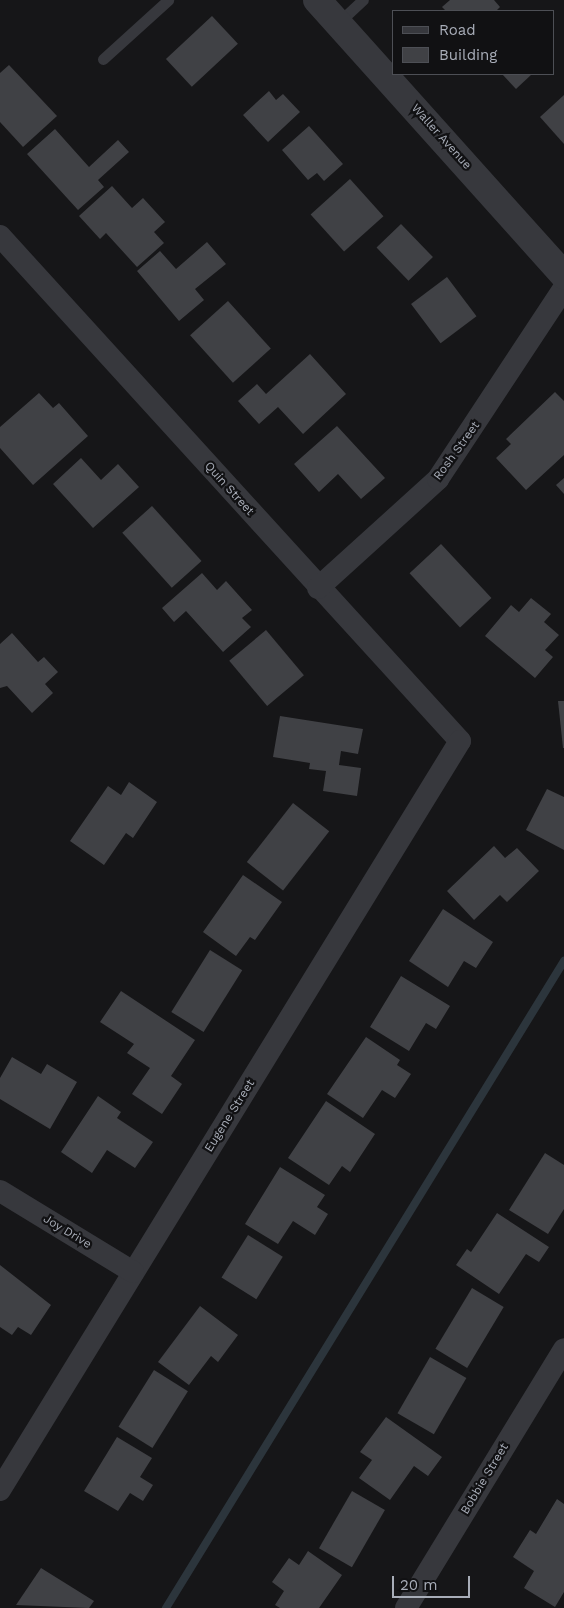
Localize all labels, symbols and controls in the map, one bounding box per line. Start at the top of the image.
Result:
legend [392,10,554,75]
text: Road [439,21,476,39]
text: Building [439,46,497,64]
street label: Waller Avenue [408,101,474,173]
street label: Rosh Street [431,419,483,483]
street label: Quin Street [201,459,257,519]
street label: Eugene Street [202,1077,258,1155]
street label: Joy Drive [40,1212,94,1252]
street label: Bobbie Street [458,1441,512,1517]
scale bar [394,1566,472,1598]
text: 20 m [400,1576,438,1594]

